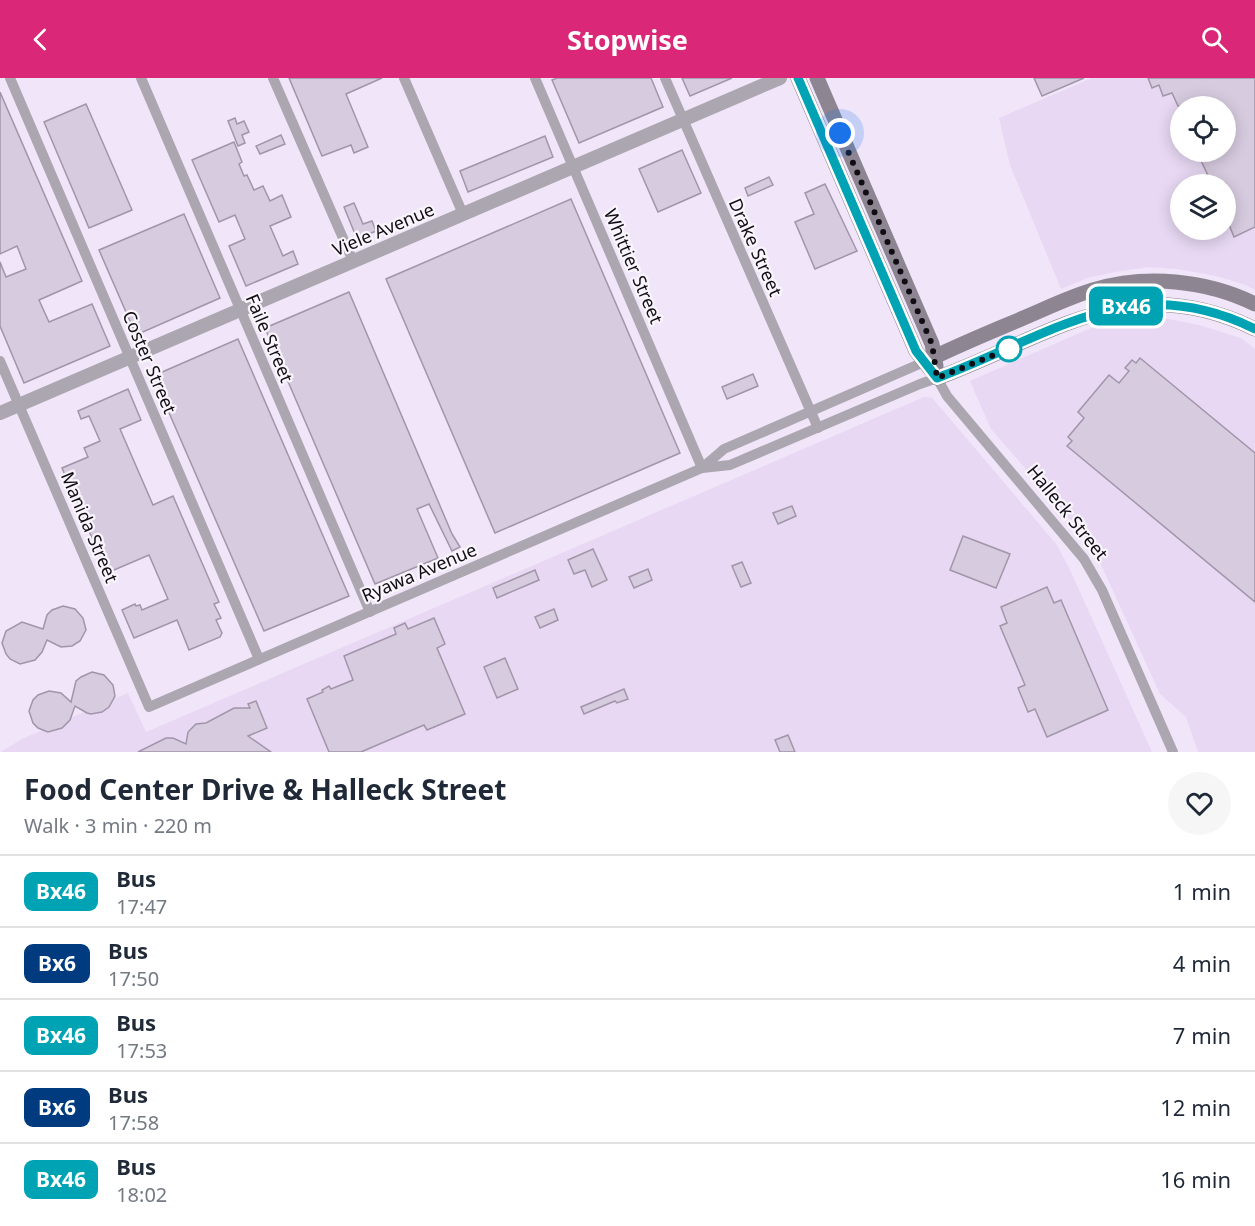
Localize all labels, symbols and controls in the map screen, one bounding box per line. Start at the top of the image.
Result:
text: Stopwise [567,21,688,58]
icon: back [24,23,57,56]
icon: search [1198,23,1231,56]
map controls [1170,96,1236,240]
button: locate [1170,96,1236,162]
your location [825,118,855,148]
button: layers [1170,174,1236,240]
street label: Drake Street [724,194,789,300]
street label: Viele Avenue [328,197,438,261]
street label: Whittier Street [599,205,669,328]
line badge: Bx46 [1084,286,1168,326]
street label: Faile Street [241,290,300,386]
text: Bx46 [1101,292,1151,320]
street label: Coster Street [117,307,183,418]
unlabelled marker [996,336,1022,362]
street label: Halleck Street [1022,459,1114,565]
street label: Manida Street [56,468,124,587]
street label: Ryawa Avenue [358,537,480,607]
text: Food Center Drive & Halleck Street [24,770,506,808]
button: heart [1168,772,1231,835]
text: Walk · 3 min · 220 m [24,812,212,839]
text: Bus [116,863,156,893]
text: 1 min [1173,876,1231,906]
text: Bx46 [36,877,86,905]
text: 17:47 [116,893,167,920]
text: Bus [108,935,148,965]
text: 4 min [1173,948,1231,978]
text: Bx6 [38,949,76,977]
text: 17:50 [108,965,159,992]
text: Bus [116,1007,156,1037]
text: 7 min [1173,1020,1231,1050]
text: Bx46 [36,1021,86,1049]
text: 17:53 [116,1037,167,1064]
text: Bus [108,1079,148,1109]
text: 12 min [1160,1092,1231,1122]
text: Bx6 [38,1093,76,1121]
text: 17:58 [108,1109,159,1136]
text: Bus [116,1151,156,1181]
text: 16 min [1160,1164,1231,1194]
text: Bx46 [36,1165,86,1193]
text: 18:02 [116,1181,167,1208]

